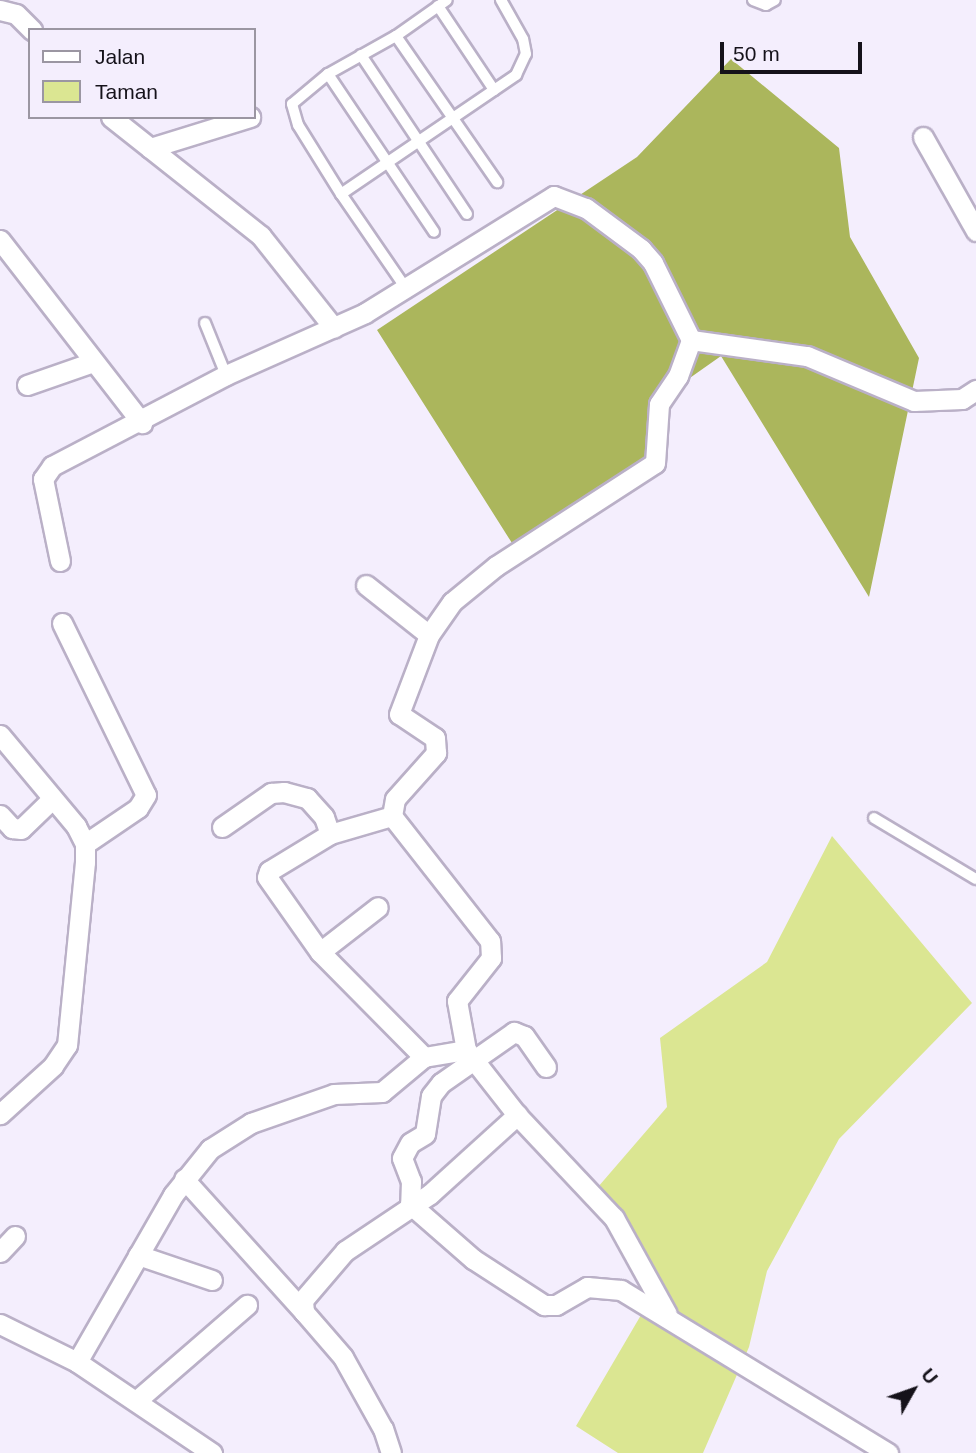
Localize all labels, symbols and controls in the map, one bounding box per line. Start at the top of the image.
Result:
legend [28,28,256,119]
scale bar [724,28,866,72]
text: 50 m [733,42,780,65]
text: Jalan [95,45,145,68]
text: Taman [95,80,158,103]
north arrow [878,1355,948,1425]
text: U [917,1364,942,1388]

